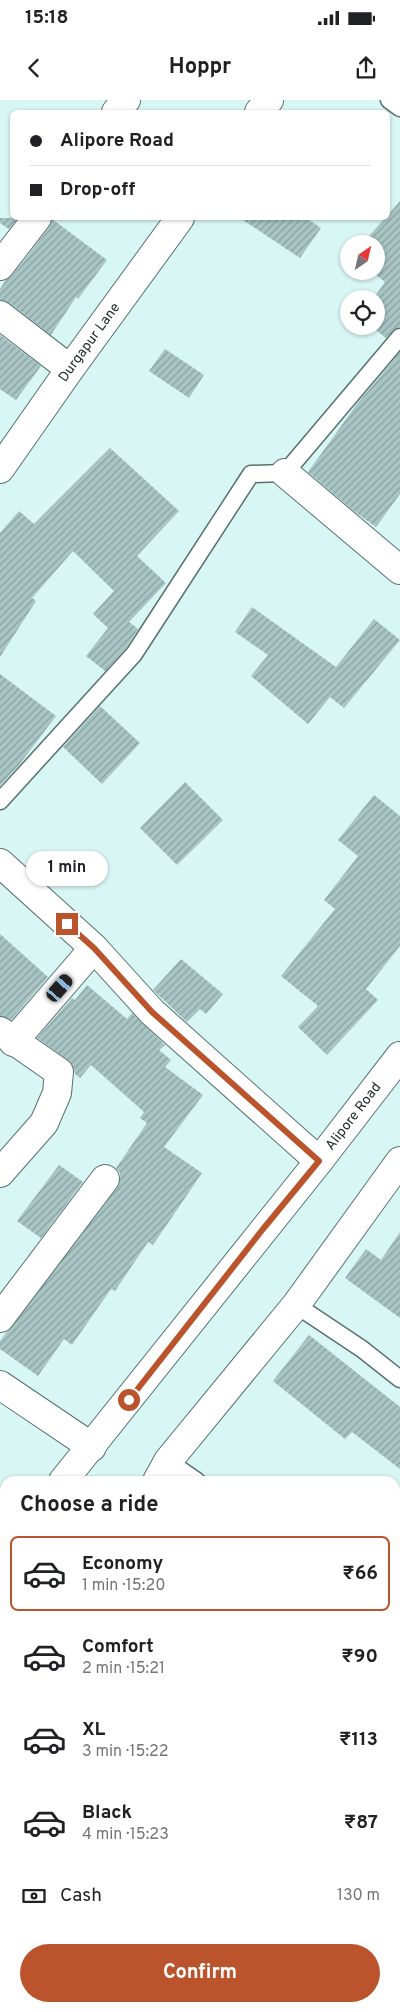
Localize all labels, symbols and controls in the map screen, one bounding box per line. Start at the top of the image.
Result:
text: 15:18 [25,6,68,30]
icon: back [20,54,48,82]
text: Hoppr [169,54,231,81]
icon: share [352,54,380,82]
text: Alipore Road [60,129,174,153]
text: Drop-off [60,178,135,202]
north arrow [340,235,385,280]
map controls [340,235,385,335]
button: locate [340,290,385,335]
street label: Durgapur Lane [55,299,124,385]
callout: 1 min [26,852,108,886]
text: 1 min [48,858,86,878]
route end [56,913,78,935]
car [44,972,75,1004]
street label: Alipore Road [322,1079,385,1154]
route start [118,1389,140,1411]
text: Choose a ride [20,1492,158,1519]
icon: car [22,1551,67,1596]
text: Economy [82,1552,163,1576]
text: ₹66 [342,1562,378,1586]
text: 1 min · 15:20 [82,1576,165,1596]
icon: car [22,1634,67,1679]
text: Comfort [82,1635,154,1659]
text: ₹90 [341,1645,378,1669]
text: 2 min · 15:21 [82,1659,165,1679]
icon: car [22,1717,67,1762]
text: XL [82,1718,105,1742]
text: ₹113 [339,1728,378,1752]
text: 3 min · 15:22 [82,1742,169,1762]
icon: car [22,1800,67,1845]
text: Black [82,1801,132,1825]
text: ₹87 [344,1811,378,1835]
text: 4 min · 15:23 [82,1825,169,1845]
icon: cash [20,1882,48,1910]
text: Cash [60,1884,102,1908]
text: 130 m [337,1886,380,1906]
button: Confirm [20,1944,380,2002]

